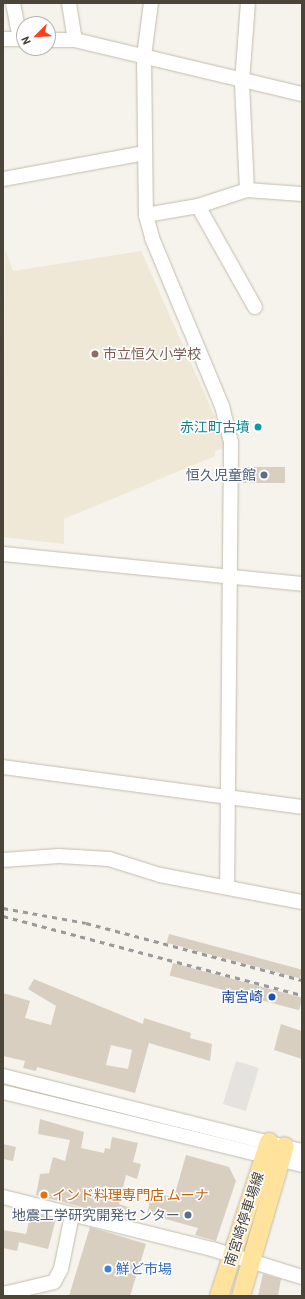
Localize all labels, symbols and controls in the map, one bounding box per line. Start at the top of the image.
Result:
north arrow [16,16,56,56]
text: N [18,35,33,47]
place label: 市立恒久小学校 [103,346,201,362]
marker: 市立恒久小学校 [90,349,100,359]
place label: 赤江町古墳 [180,419,250,435]
marker: 赤江町古墳 [253,422,263,432]
place label: 恒久児童館 [186,467,256,483]
marker: 恒久児童館 [259,470,269,480]
place label: 南宮崎 [221,989,263,1005]
marker: 南宮崎 [266,991,278,1003]
street label: 南宮崎停車場線 [221,1170,267,1268]
place label: インド料理専門店 ムーナ [52,1187,209,1203]
marker: インド料理専門店 ムーナ [39,1190,49,1200]
place label: 地震工学研究開発センター [12,1207,180,1223]
marker: 地震工学研究開発センター [183,1210,193,1220]
place label: 鮮ど市場 [116,1261,172,1277]
marker: 鮮ど市場 [103,1264,113,1274]

